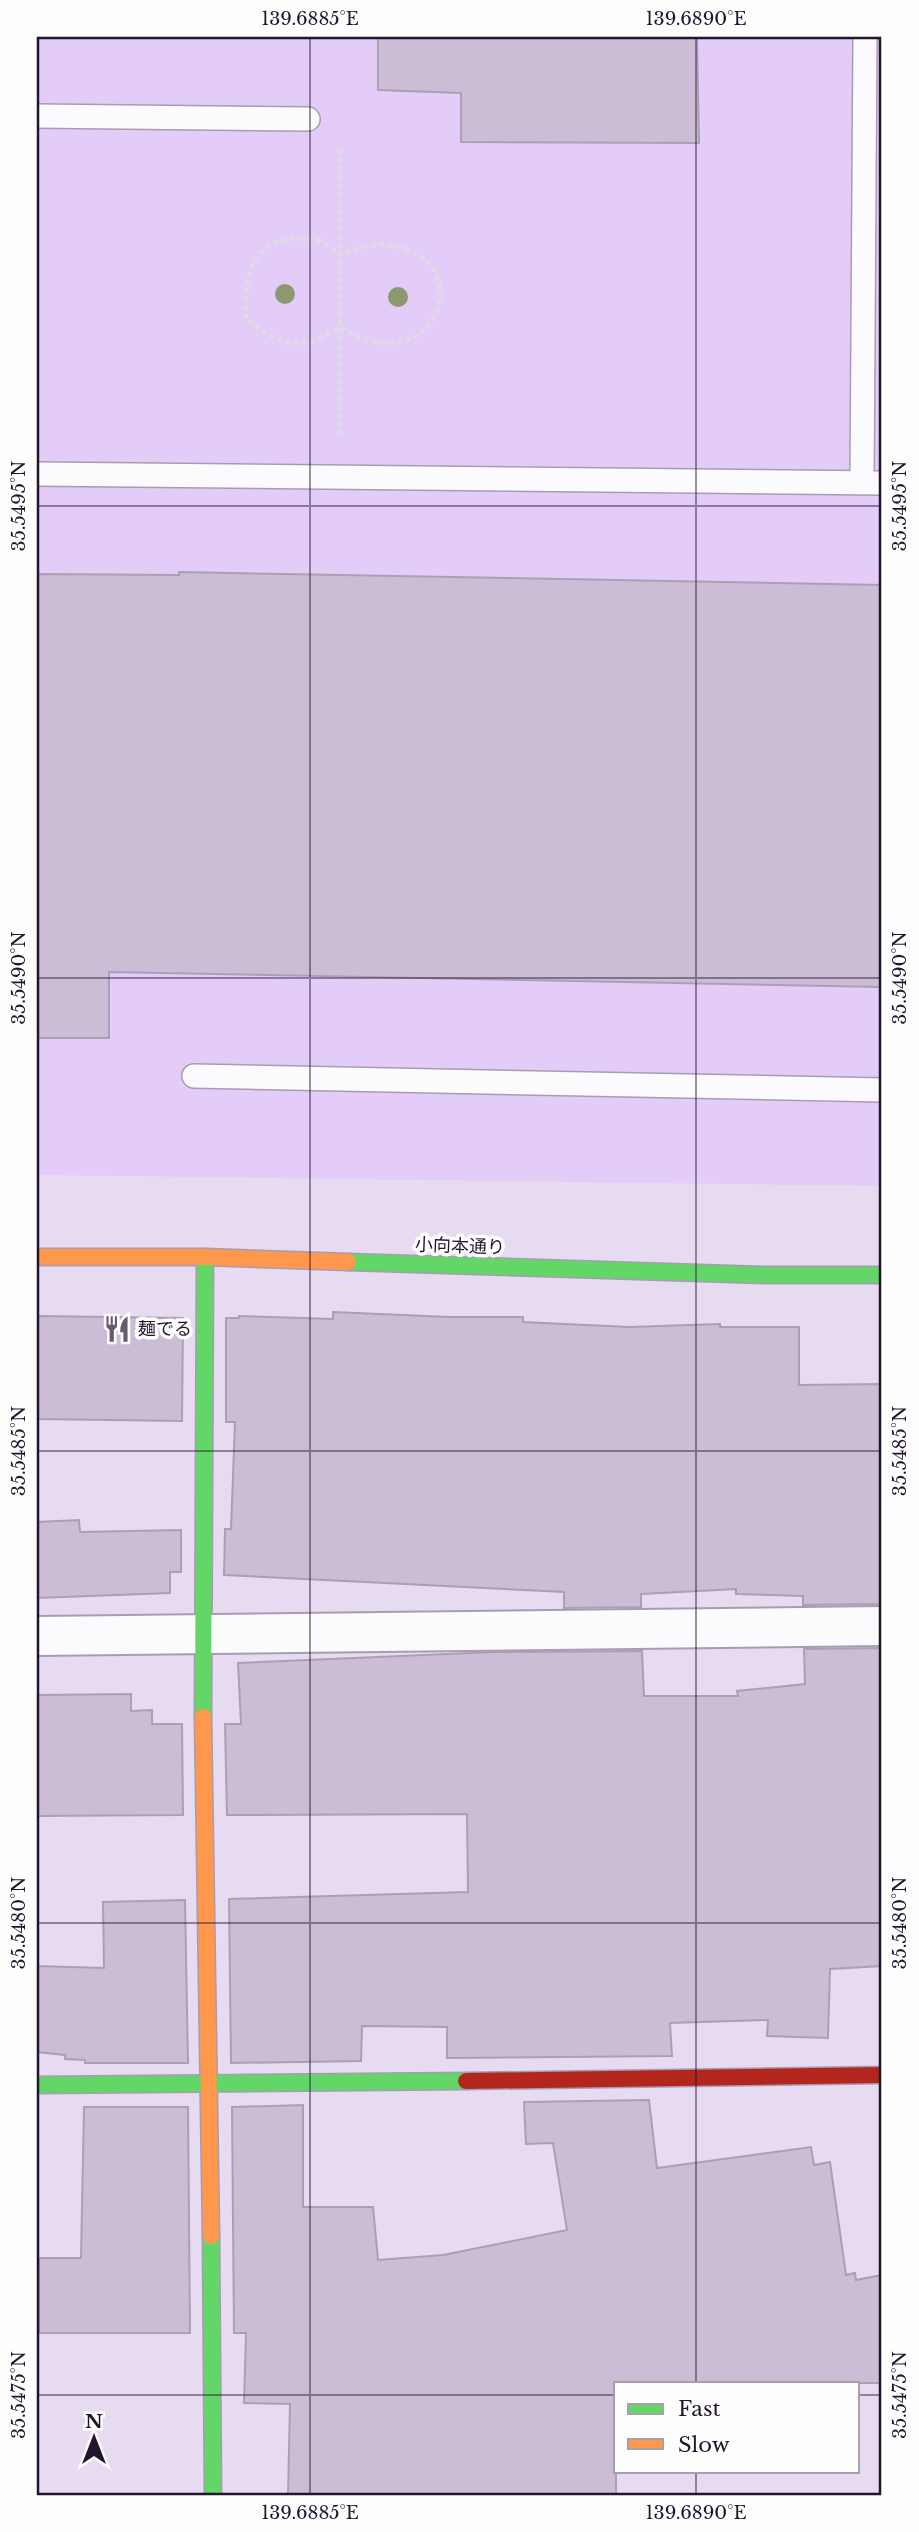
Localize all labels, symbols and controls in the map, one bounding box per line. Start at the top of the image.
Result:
text: 139.6885°E [261,8,359,30]
text: 139.6890°E [646,8,746,30]
text: 35.5495°N [8,461,30,551]
text: 35.5495°N [889,461,911,551]
text: 35.5490°N [8,931,30,1025]
text: 35.5490°N [889,931,911,1025]
street label: 小向本通り [415,1233,505,1259]
restaurant icon: 麺でる [102,1314,132,1344]
place label: 麺でる [138,1318,192,1340]
text: 35.5485°N [8,1406,30,1496]
text: 35.5485°N [889,1406,911,1496]
text: 35.5480°N [8,1877,30,1969]
text: 35.5480°N [889,1877,911,1969]
text: 35.5475°N [8,2351,30,2439]
text: 35.5475°N [889,2351,911,2439]
legend [614,2382,860,2472]
text: Fast [678,2396,720,2422]
north arrow [60,2402,130,2472]
text: N [85,2410,103,2433]
text: Slow [678,2432,730,2458]
text: 139.6885°E [261,2502,359,2524]
text: 139.6890°E [646,2502,746,2524]

